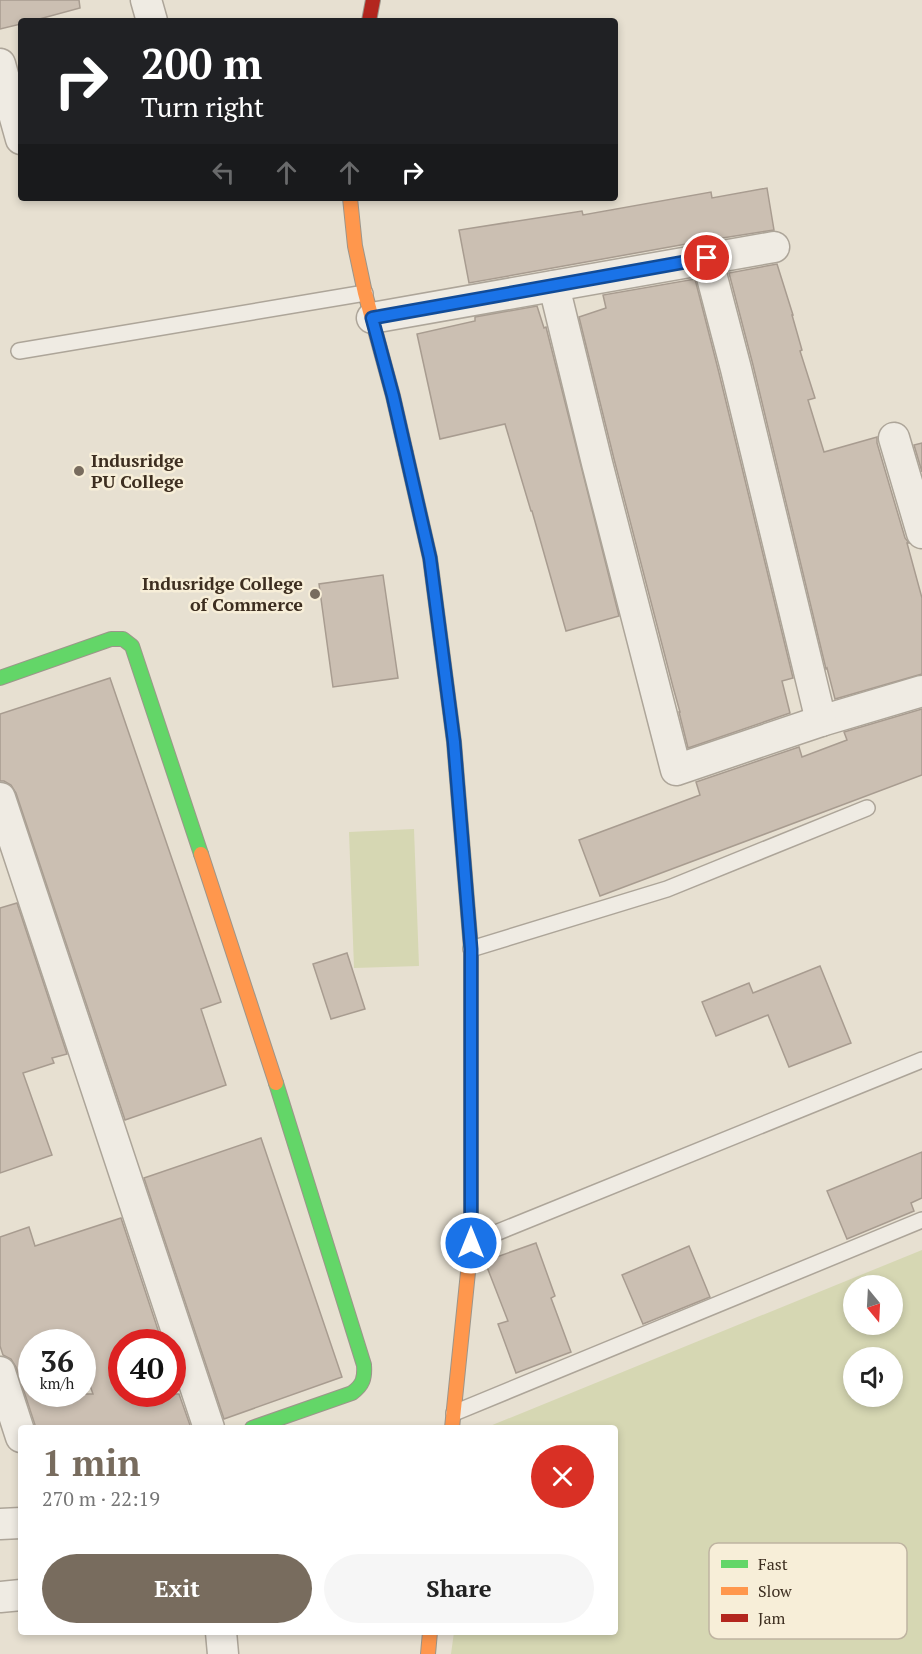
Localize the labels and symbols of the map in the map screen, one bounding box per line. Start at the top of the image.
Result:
pin [681,232,732,283]
place label: Indusridge PU College [91,448,184,493]
marker: Indusridge PU College [72,464,86,478]
place label: Indusridge College of Commerce [142,571,303,616]
marker: Indusridge College of Commerce [308,587,322,601]
position arrow [439,1211,503,1275]
north arrow [843,1275,903,1335]
speed limit sign: 40 [108,1329,186,1407]
legend [709,1543,907,1639]
text: Fast [758,1553,788,1575]
text: Slow [758,1580,792,1602]
text: Jam [758,1607,786,1629]

